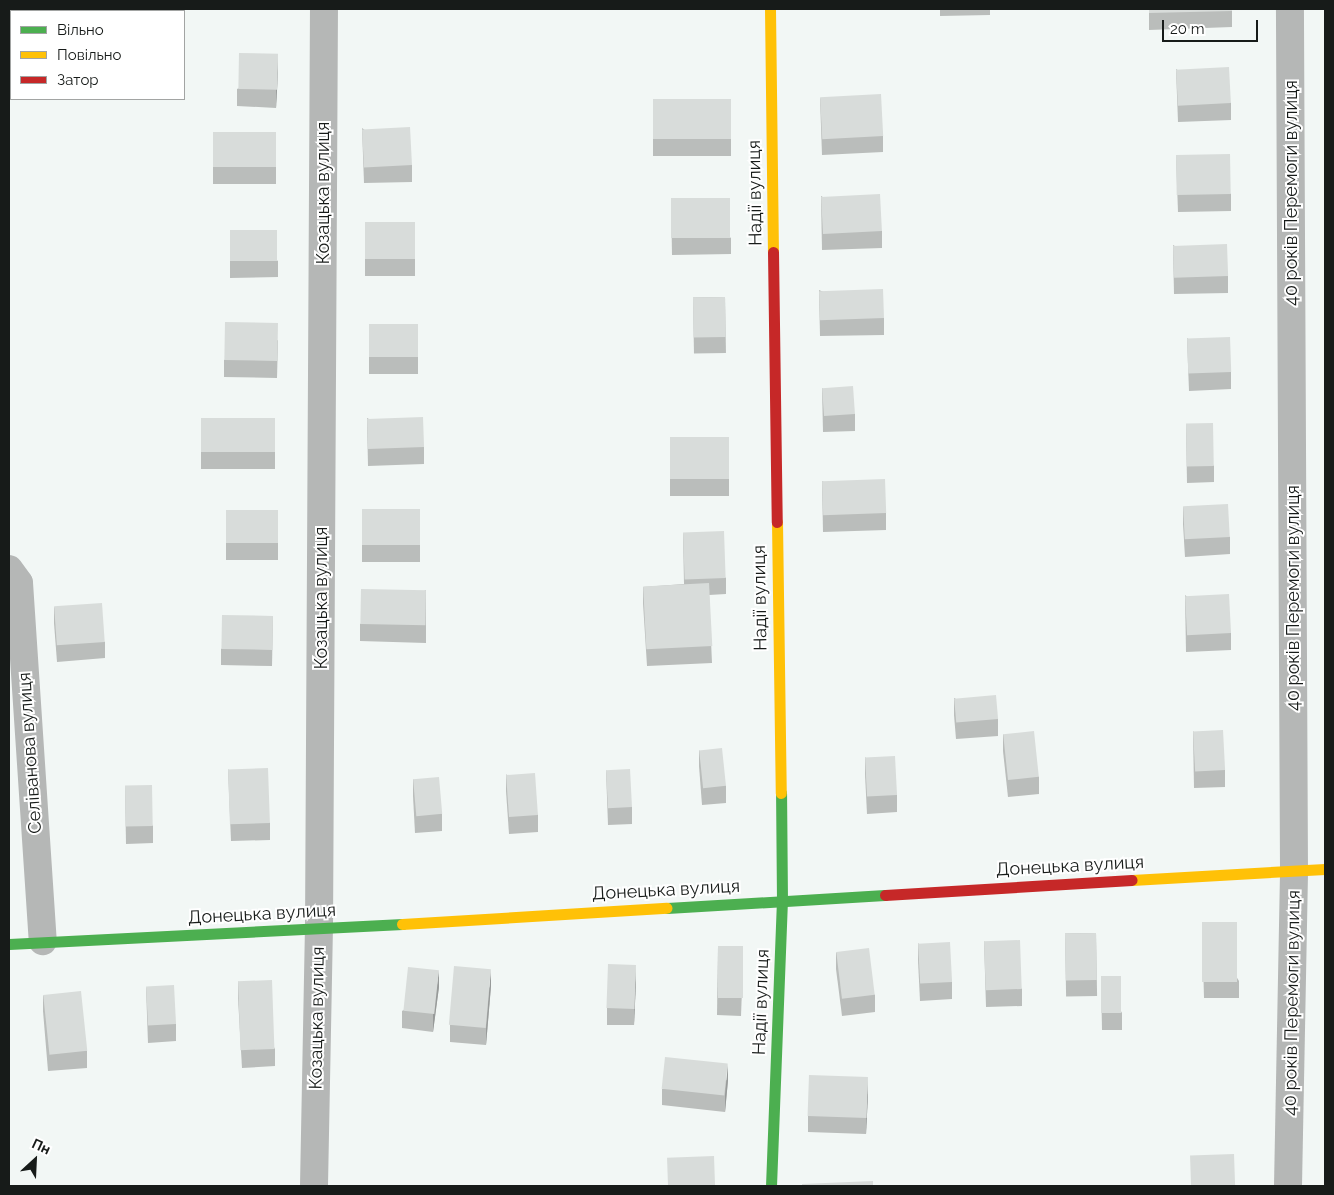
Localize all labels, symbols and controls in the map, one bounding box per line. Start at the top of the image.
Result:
legend [10,10,185,100]
scale bar [1164,10,1260,42]
text: 20 m [1170,20,1205,38]
text: Вільно [57,21,104,39]
text: Повільно [57,46,121,64]
text: Затор [57,71,99,89]
street label: 40 років Перемоги вулиця [1280,80,1302,306]
street label: Козацька вулиця [312,122,334,264]
street label: Надії вулиця [743,140,767,246]
street label: 40 років Перемоги вулиця [1282,485,1304,711]
street label: Козацька вулиця [310,527,332,669]
street label: Надії вулиця [748,545,772,651]
street label: Селіванова вулиця [14,672,46,834]
street label: Донецька вулиця [995,851,1145,881]
street label: Донецька вулиця [591,875,741,905]
street label: 40 років Перемоги вулиця [1279,890,1305,1116]
street label: Донецька вулиця [187,899,337,929]
street label: Козацька вулиця [305,946,329,1090]
street label: Надії вулиця [748,949,774,1055]
north arrow [10,1135,60,1185]
text: Пн [30,1135,53,1158]

